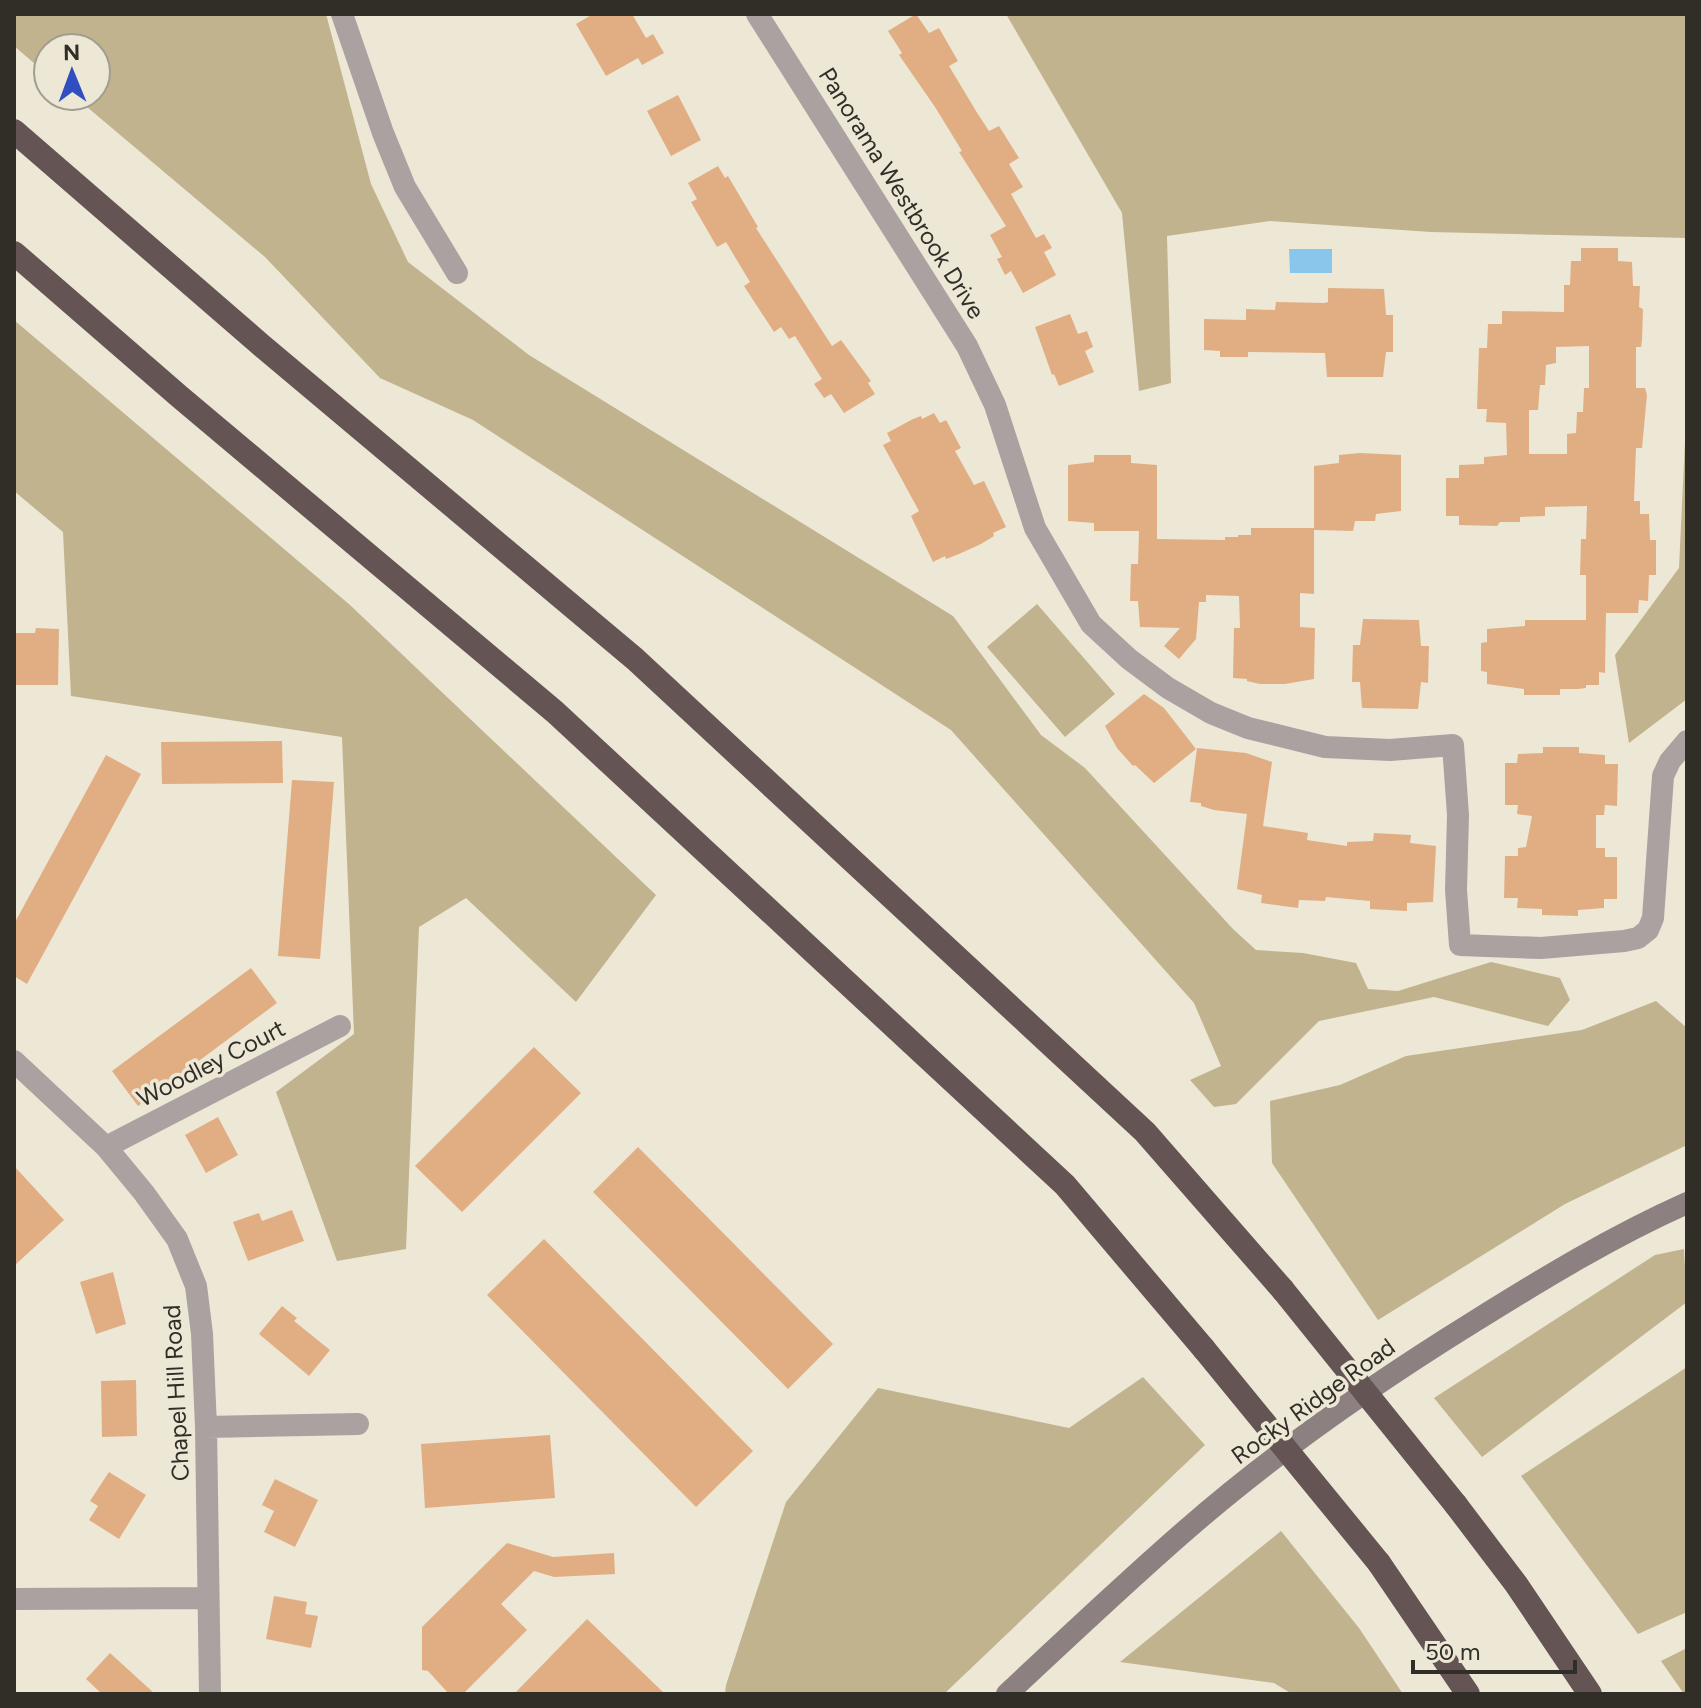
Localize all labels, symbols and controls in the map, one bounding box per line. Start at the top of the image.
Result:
north arrow [32,32,112,112]
text: N [63,39,80,66]
street label: Panorama Westbrook Drive [813,62,991,324]
street label: Woodley Court [132,1013,290,1113]
street label: Chapel Hill Road [157,1304,195,1482]
street label: Rocky Ridge Road [1226,1332,1400,1470]
scale bar [1413,1624,1575,1674]
text: 50 m [1425,1637,1481,1666]

